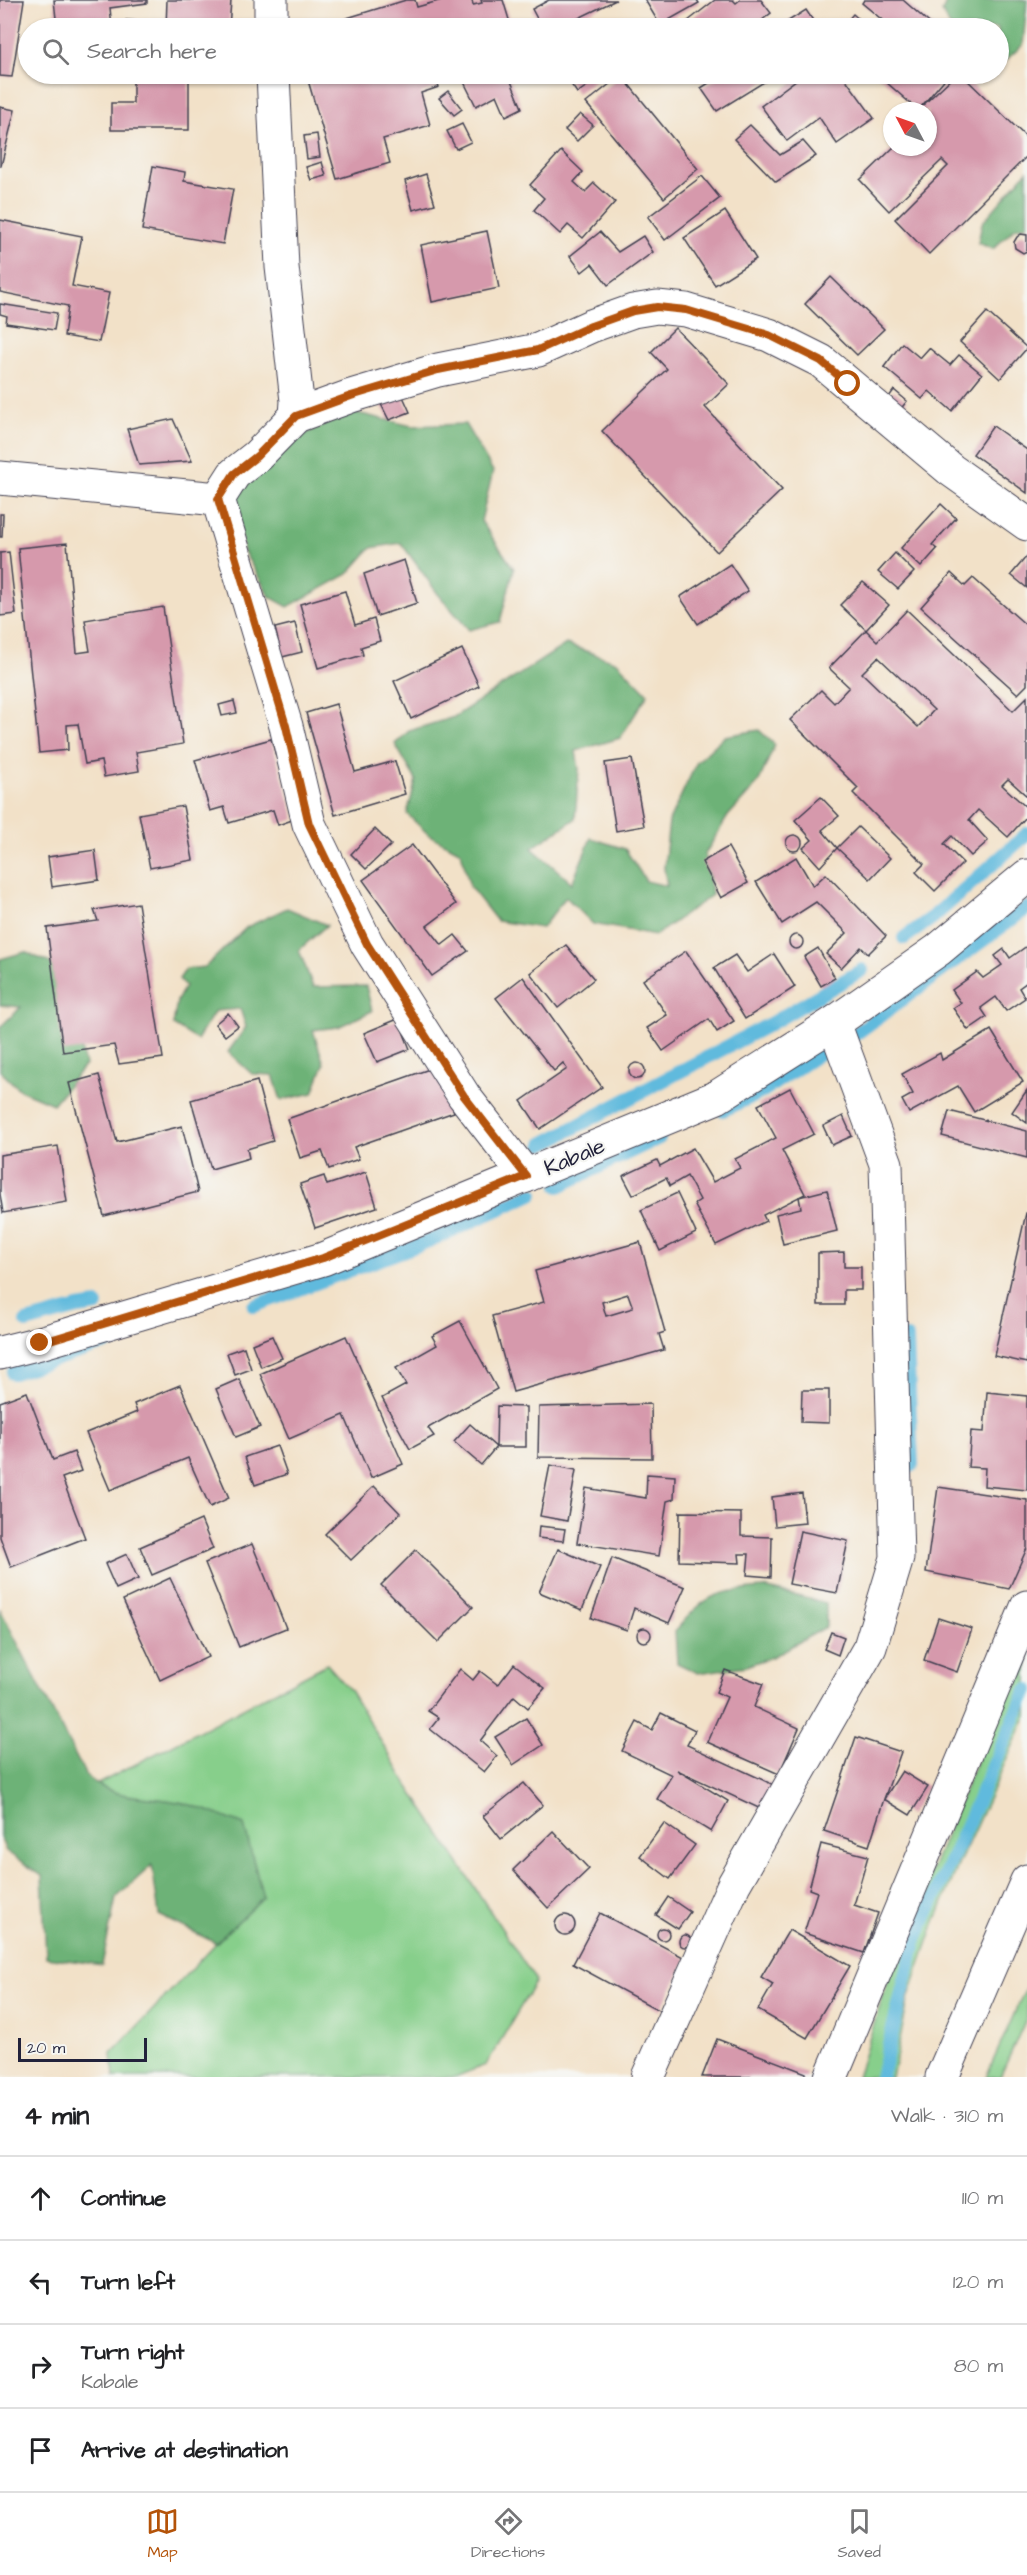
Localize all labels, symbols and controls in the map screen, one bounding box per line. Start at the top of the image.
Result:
search box [18,18,1009,84]
icon: search [39,35,72,68]
text: Search here [87,36,217,67]
north arrow [883,102,937,156]
route start [834,370,860,396]
street label: Kabale [539,1131,610,1184]
route end [26,1329,52,1355]
scale bar [18,2035,147,2062]
text: 20 m [27,2037,65,2059]
text: 4 min [24,2098,89,2134]
text: Walk · 310 m [891,2102,1003,2130]
icon: ahead [24,2182,57,2215]
text: Continue [81,2183,166,2214]
text: 110 m [962,2184,1003,2212]
icon: left [24,2266,57,2299]
text: Turn left [81,2267,175,2298]
text: 120 m [953,2268,1003,2296]
text: Turn right [81,2337,184,2368]
icon: right [24,2350,57,2383]
text: 80 m [954,2352,1003,2380]
text: Kabale [81,2368,139,2396]
icon: arrive [24,2434,57,2467]
text: Arrive at destination [81,2435,288,2466]
tab: Map [146,2505,179,2563]
tab: Directions [471,2505,545,2563]
tab: Saved [837,2505,881,2563]

